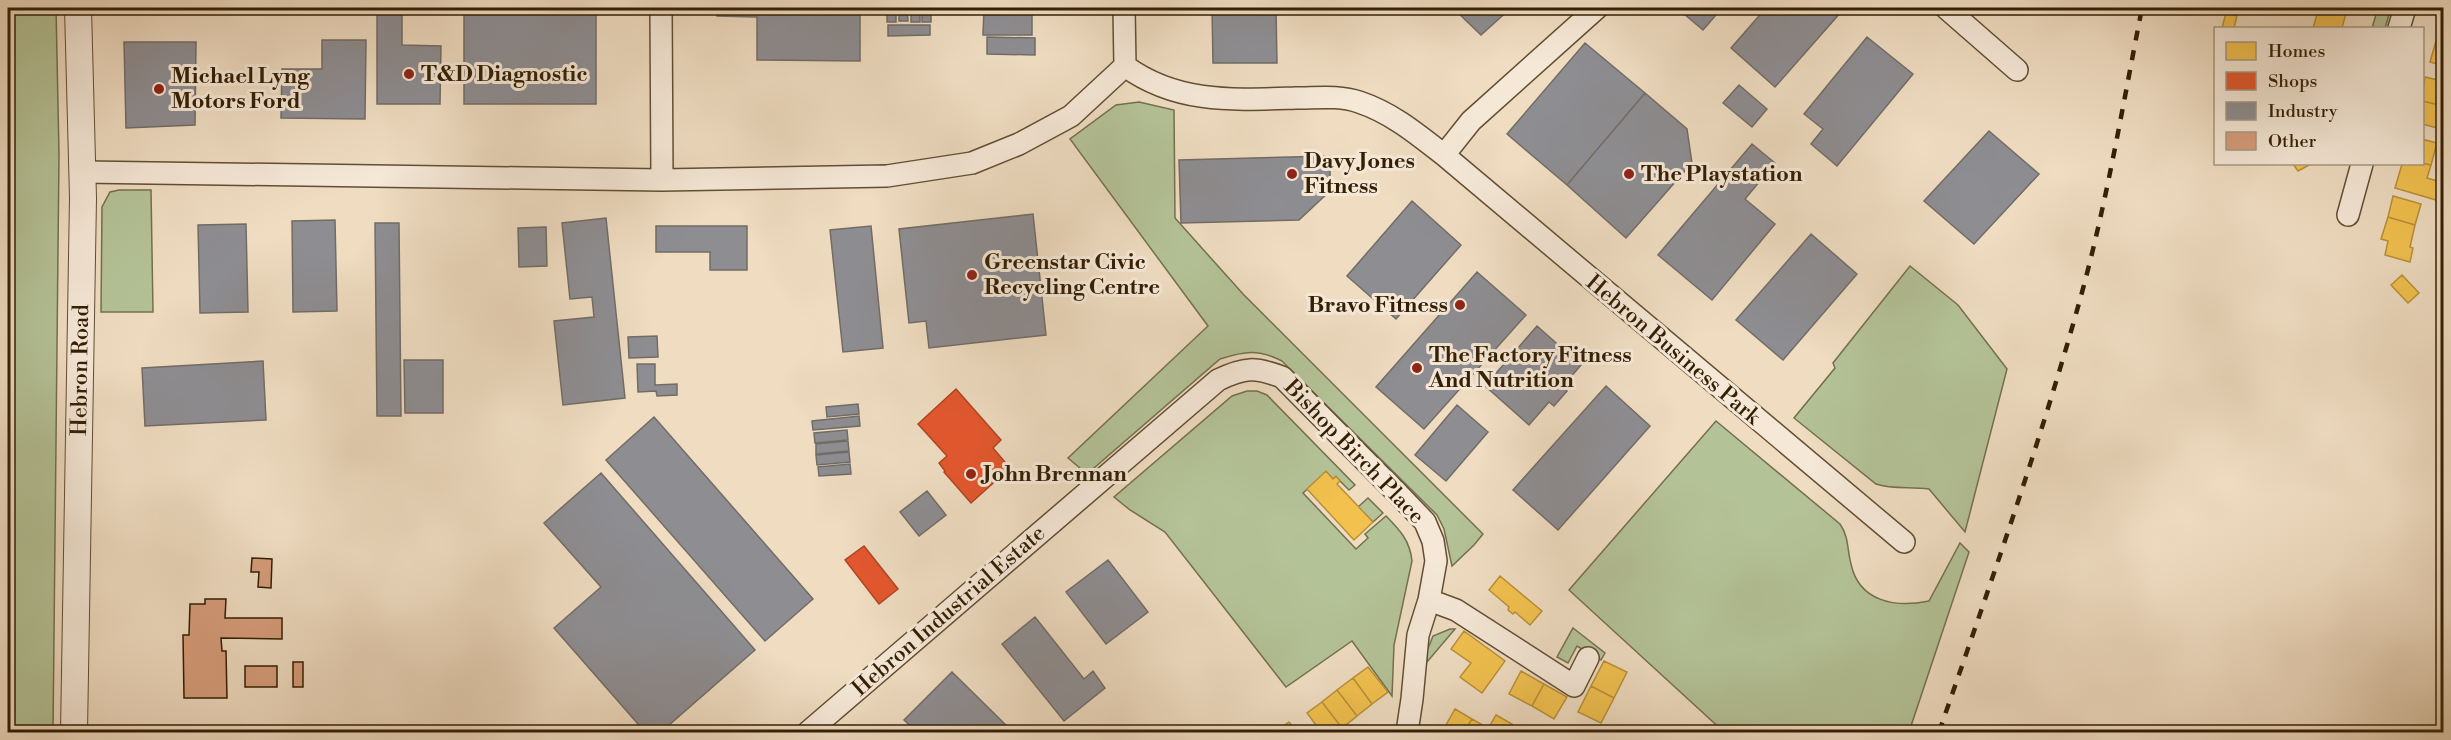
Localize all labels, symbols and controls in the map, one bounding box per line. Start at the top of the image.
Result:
legend [2214,27,2424,165]
text: Homes [2268,40,2325,63]
place label: T&D Diagnostic [421,61,588,88]
place label: Michael Lyng Motors Ford [171,63,310,115]
marker: T&D Diagnostic [402,67,416,81]
text: Shops [2268,70,2318,93]
marker: Michael Lyng Motors Ford [152,82,166,96]
text: Industry [2268,100,2338,123]
text: Other [2268,130,2316,153]
place label: Davy Jones Fitness [1304,148,1415,200]
place label: The Playstation [1641,161,1803,188]
marker: Davy Jones Fitness [1285,167,1299,181]
marker: The Playstation [1622,167,1636,181]
place label: Greenstar Civic Recycling Centre [984,249,1160,301]
marker: Greenstar Civic Recycling Centre [965,268,979,282]
street label: Hebron Business Park [1580,269,1767,432]
place label: Bravo Fitness [1308,292,1448,319]
marker: Bravo Fitness [1453,298,1467,312]
street label: Hebron Road [65,304,95,436]
place label: The Factory Fitness And Nutrition [1428,342,1632,394]
marker: The Factory Fitness And Nutrition [1410,361,1424,375]
street label: Bishop Birch Place [1277,373,1430,530]
place label: John Brennan [980,461,1127,488]
marker: John Brennan [964,467,978,481]
street label: Hebron Industrial Estate [847,520,1051,702]

